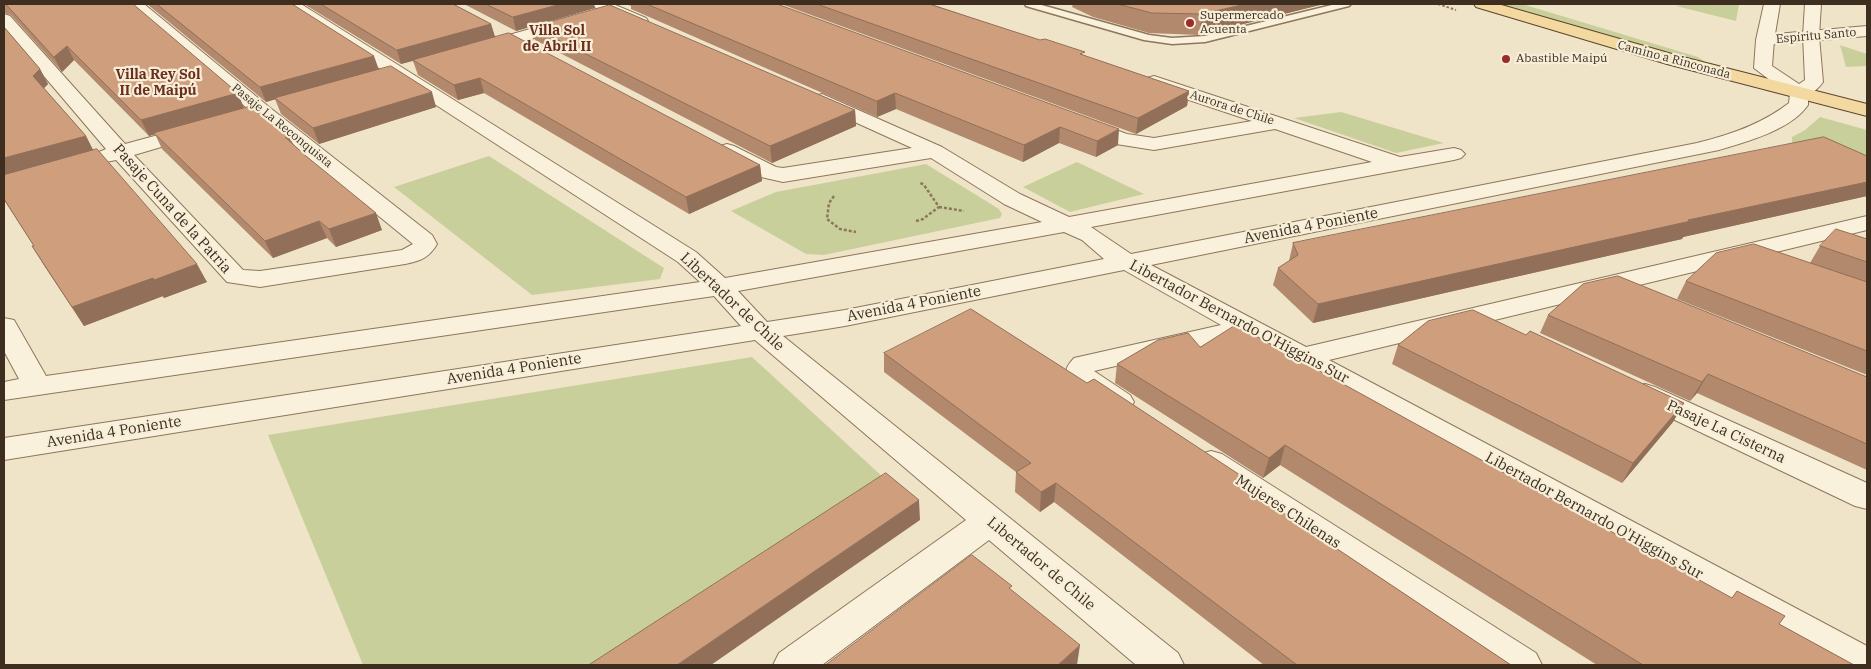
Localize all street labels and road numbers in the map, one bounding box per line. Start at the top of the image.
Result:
street label: Espíritu Santo [1775,25,1857,47]
street label: Camino a Rinconada [1616,38,1732,82]
street label: Pasaje La Reconquista [229,81,335,171]
street label: Aurora de Chile [1188,88,1276,128]
street label: Pasaje Cuna de la Patria [109,141,235,277]
street label: Avenida 4 Poniente [1242,204,1380,248]
street label: Libertador de Chile [676,249,788,355]
street label: Libertador Bernardo O'Higgins Sur [1126,256,1352,388]
street label: Avenida 4 Poniente [845,282,983,326]
street label: Avenida 4 Poniente [445,349,583,389]
street label: Pasaje La Cisterna [1664,397,1788,467]
street label: Avenida 4 Poniente [45,412,183,452]
street label: Libertador Bernardo O'Higgins Sur [1482,449,1706,583]
street label: Mujeres Chilenas [1232,471,1344,553]
street label: Libertador de Chile [983,513,1099,615]

